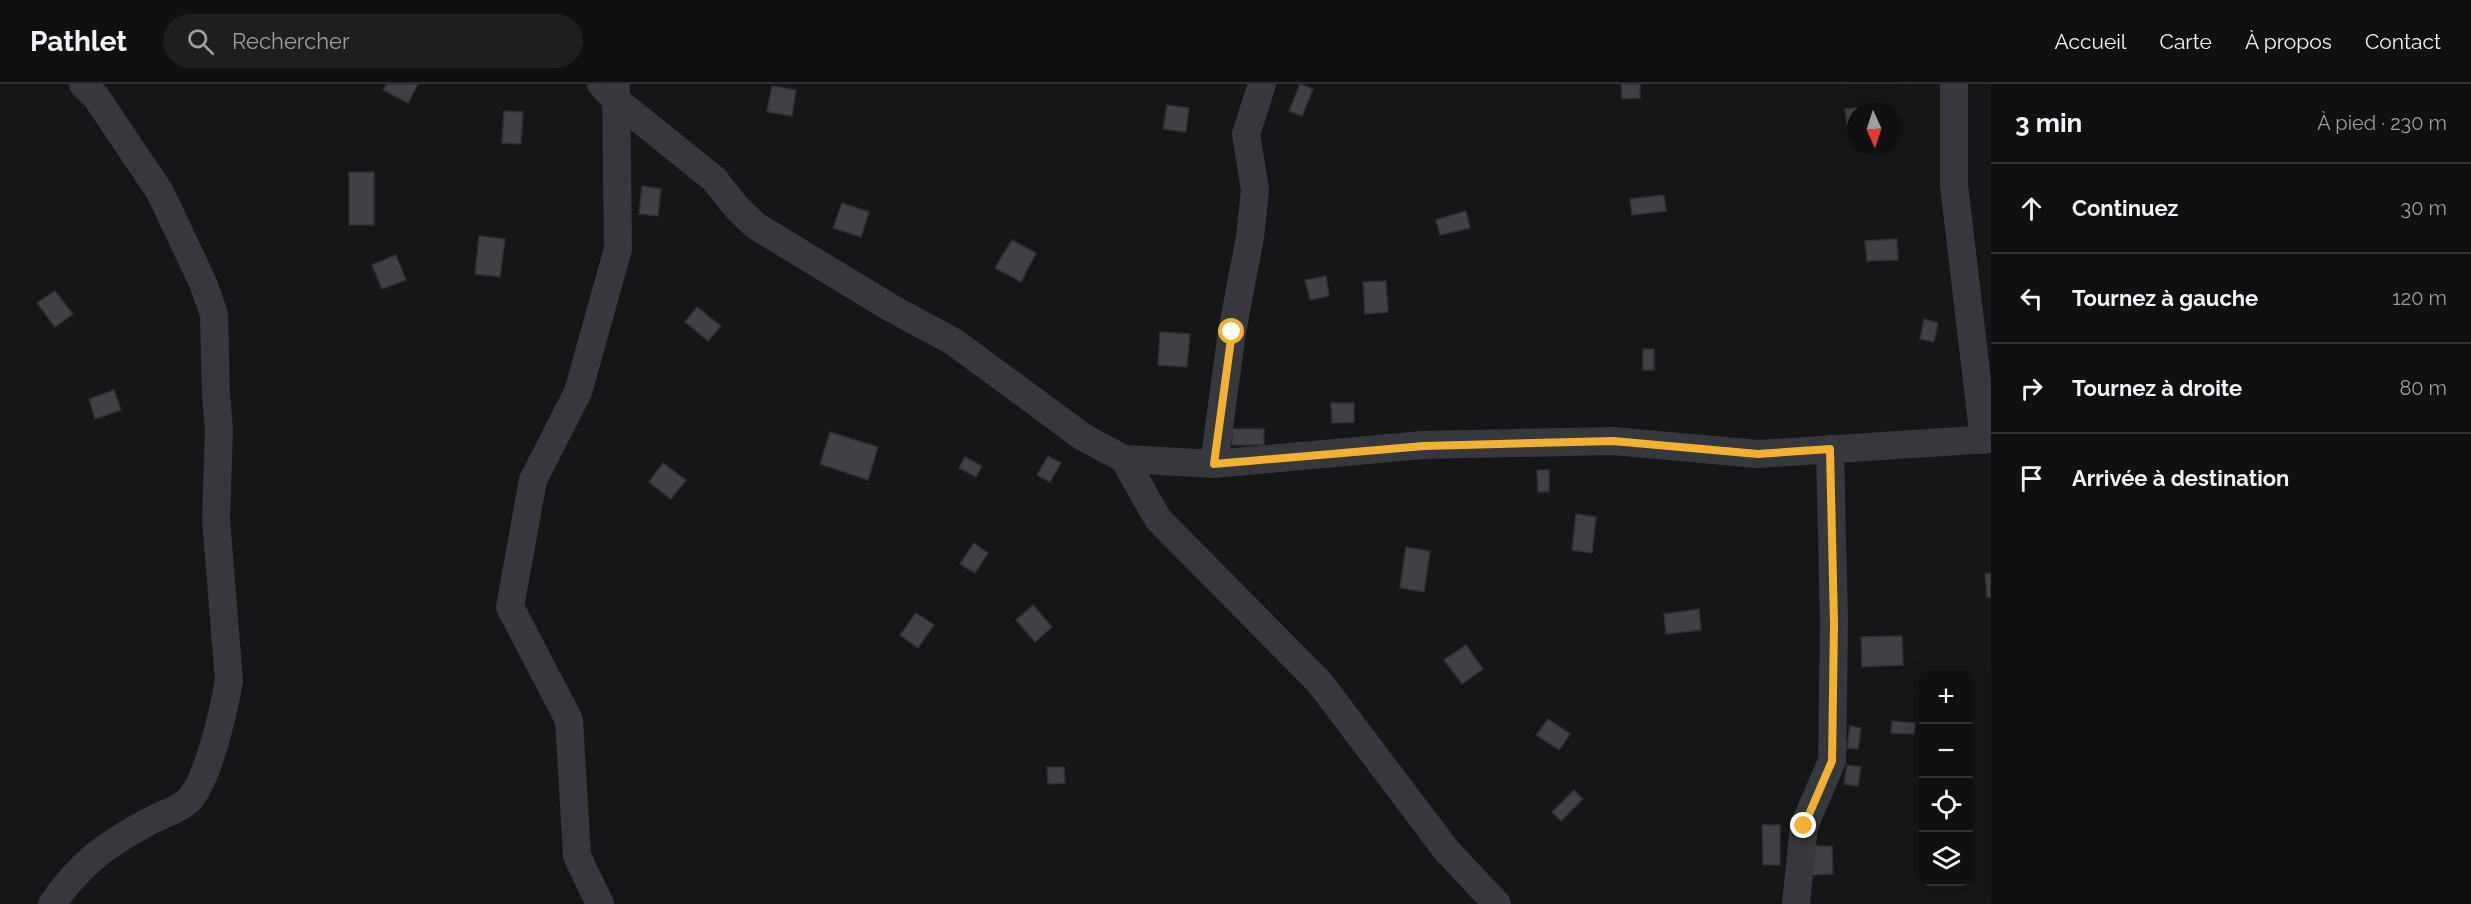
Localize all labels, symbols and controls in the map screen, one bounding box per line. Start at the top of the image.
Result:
search box [163,14,583,68]
text: Pathlet [30,25,127,58]
icon: search [184,25,217,58]
text: Rechercher [232,28,350,54]
text: Accueil [2055,29,2127,54]
text: Carte [2160,29,2212,54]
text: À propos [2245,29,2332,54]
text: Contact [2365,29,2441,54]
north arrow [1847,102,1901,156]
text: 3 min [2015,108,2082,138]
text: À pied · 230 m [2317,111,2447,135]
icon: ahead [2015,192,2048,225]
text: Continuez [2072,195,2178,221]
text: 30 m [2401,196,2447,220]
icon: left [2015,282,2048,315]
text: Tournez à gauche [2072,285,2258,311]
text: 120 m [2392,286,2447,310]
route start [1218,318,1244,344]
icon: right [2015,372,2048,405]
text: Tournez à droite [2072,375,2242,401]
text: 80 m [2399,376,2447,400]
icon: arrive [2015,462,2048,495]
text: Arrivée à destination [2072,465,2289,491]
map controls [1919,670,1973,886]
button: + [1919,670,1973,724]
button: − [1919,724,1973,778]
button: locate [1919,778,1973,832]
route end [1790,812,1816,838]
button: layers [1919,832,1973,886]

